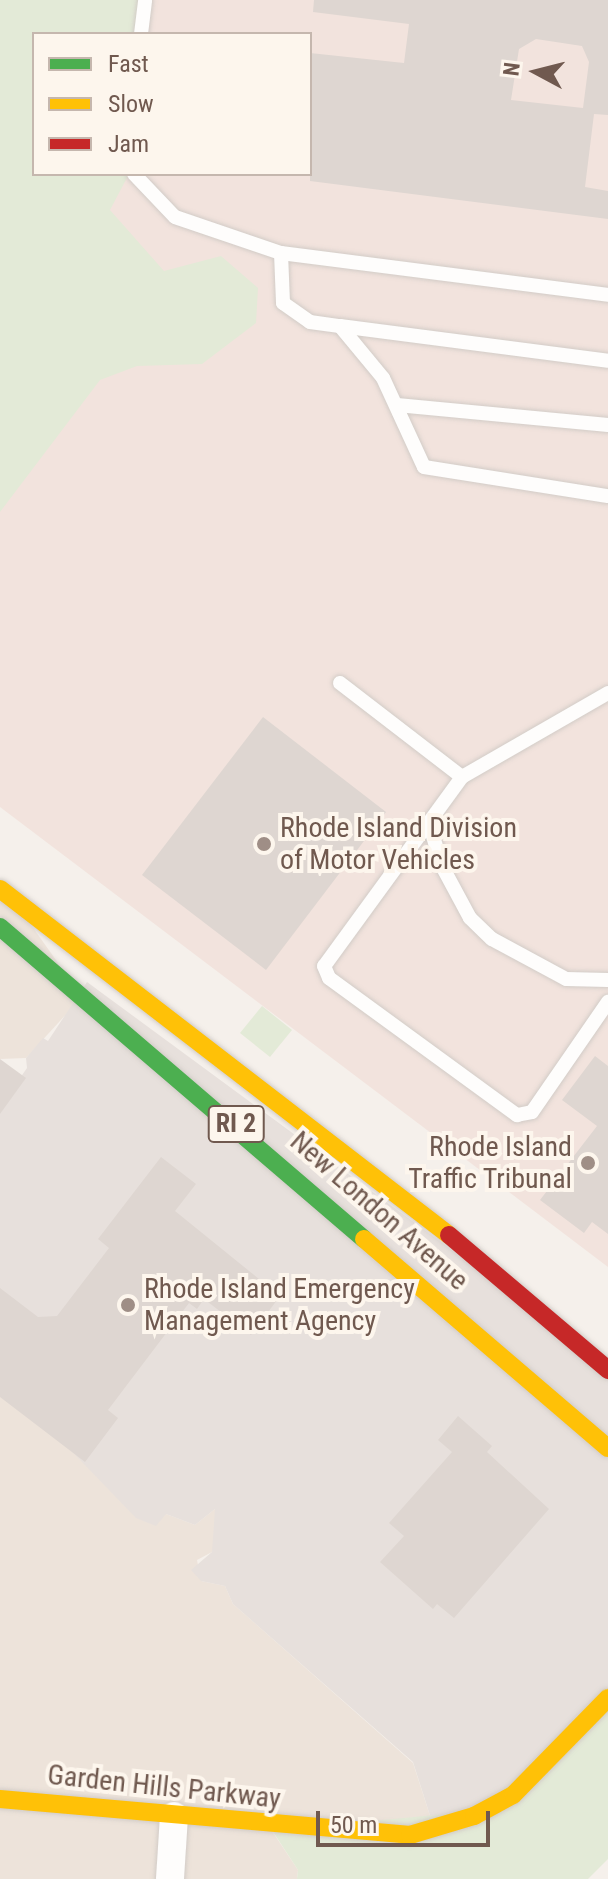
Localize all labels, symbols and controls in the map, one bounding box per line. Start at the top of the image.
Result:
legend [32,32,312,176]
north arrow [496,32,576,112]
text: Fast [108,50,149,78]
text: N [498,61,525,77]
text: Slow [108,90,154,118]
text: Jam [108,130,149,158]
place label: Rhode Island Division of Motor Vehicles [280,811,517,877]
marker: Rhode Island Division of Motor Vehicles [255,835,273,853]
road number: RI 2 [206,1102,266,1146]
street label: New London Avenue [283,1125,475,1297]
place label: Rhode Island Traffic Tribunal [408,1130,572,1196]
marker: Rhode Island Traffic Tribunal [579,1154,597,1172]
place label: Rhode Island Emergency Management Agency [144,1272,415,1338]
marker: Rhode Island Emergency Management Agency [119,1296,137,1314]
street label: Garden Hills Parkway [46,1758,282,1816]
scale bar [320,1795,494,1845]
text: 50 m [330,1811,377,1839]

